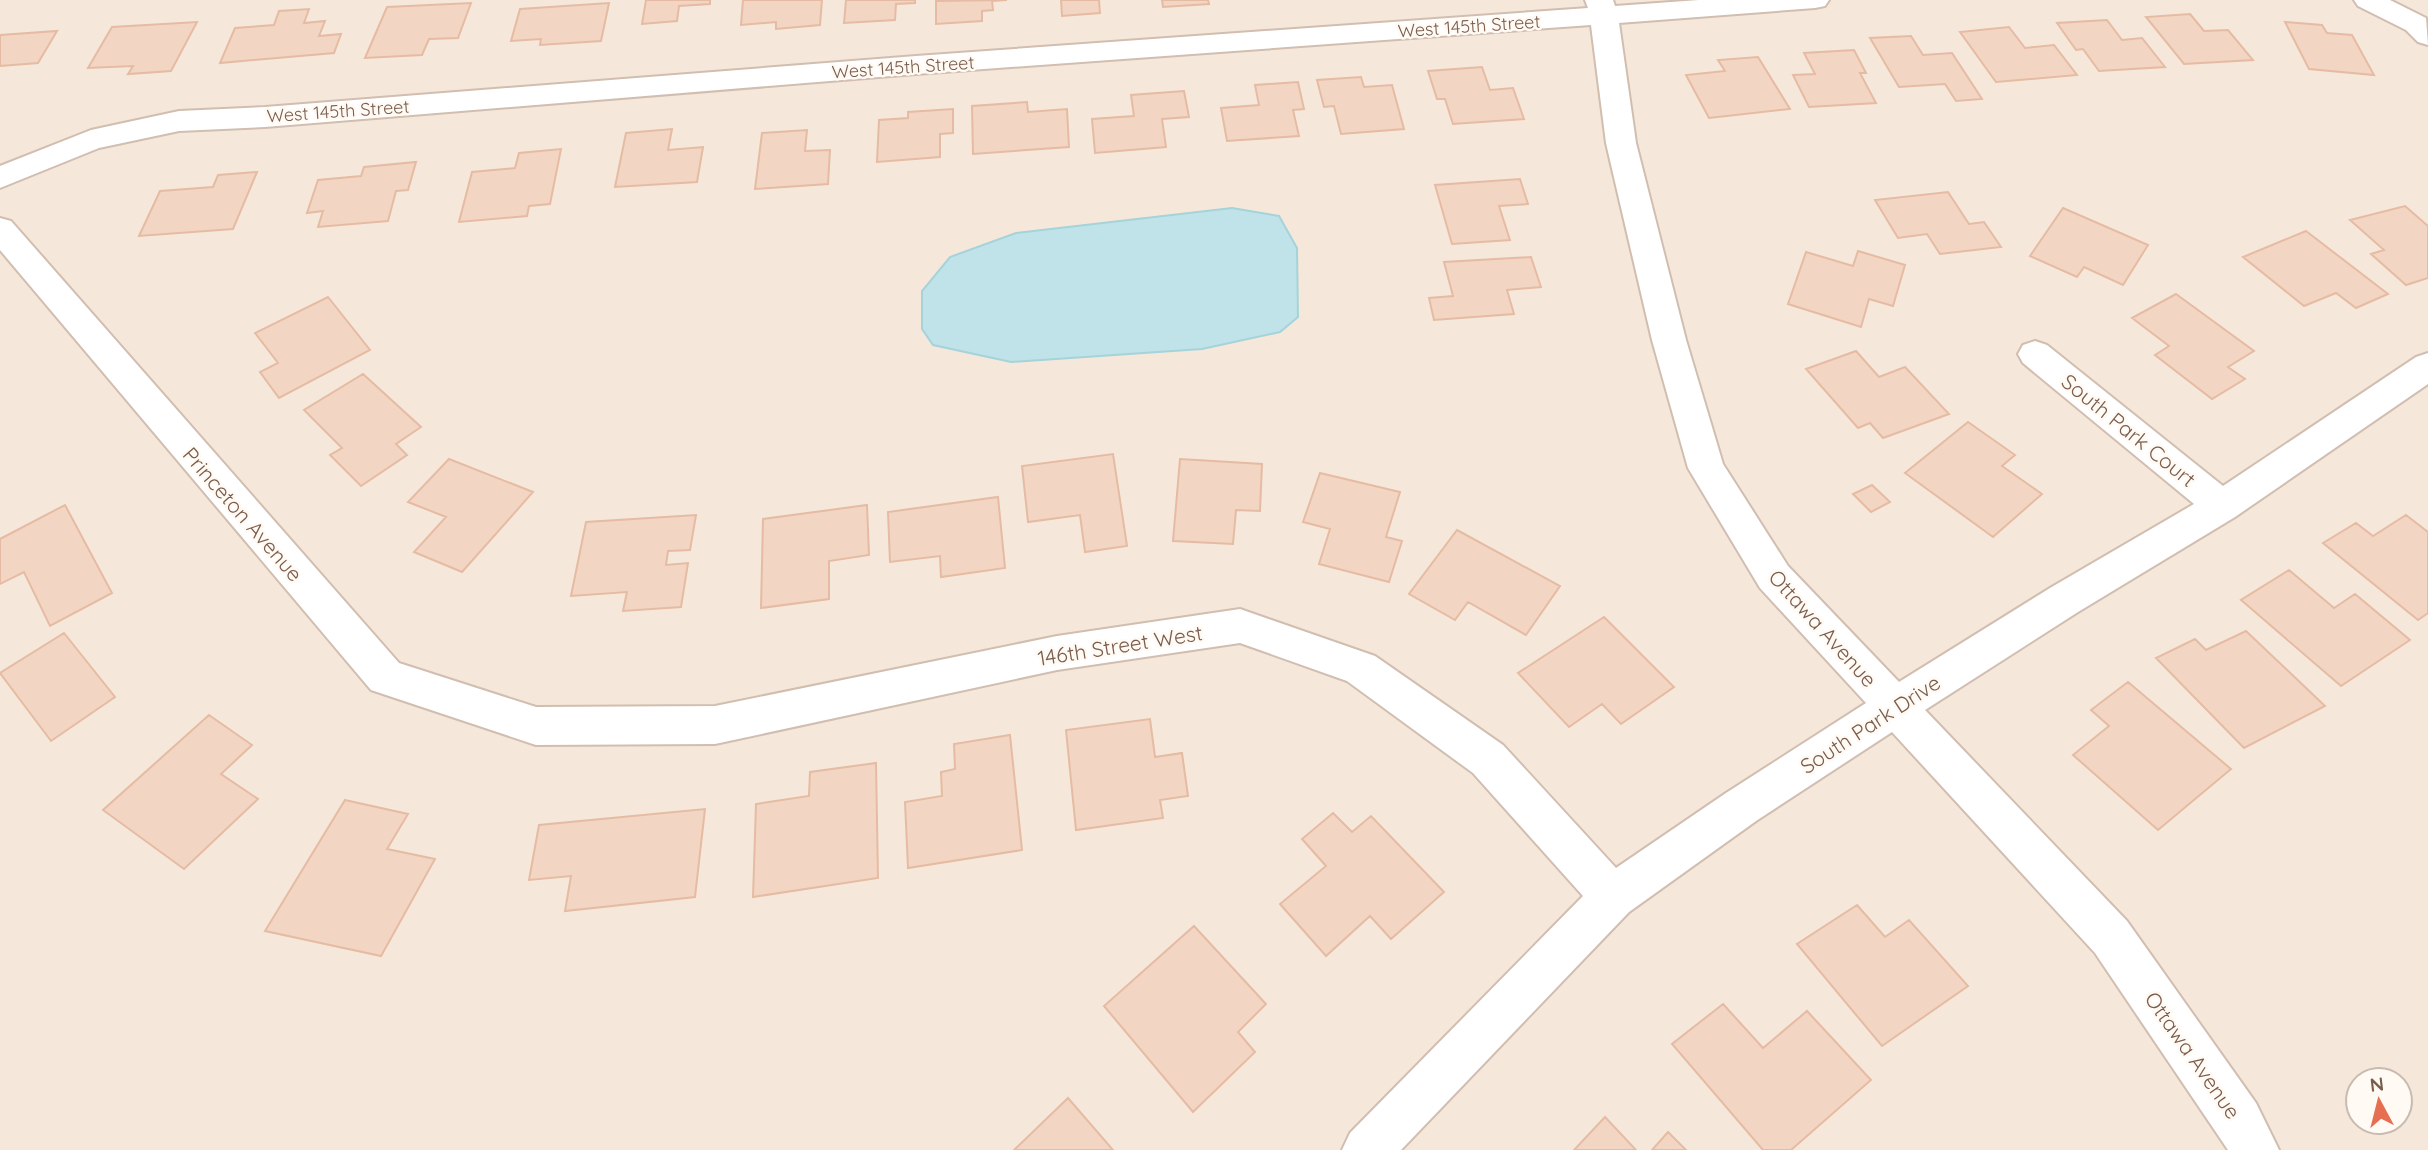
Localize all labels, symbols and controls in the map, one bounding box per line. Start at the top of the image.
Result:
street label: West 145th Street [1397,10,1541,42]
street label: West 145th Street [831,51,975,83]
street label: West 145th Street [266,95,410,127]
street label: South Park Court [2057,368,2201,492]
street label: Princeton Avenue [178,442,308,586]
street label: Ottawa Avenue [1763,564,1883,692]
street label: 146th Street West [1036,619,1204,671]
street label: South Park Drive [1795,669,1945,779]
street label: Ottawa Avenue [2140,986,2246,1124]
north arrow [2344,1066,2414,1136]
text: N [2369,1071,2385,1097]

